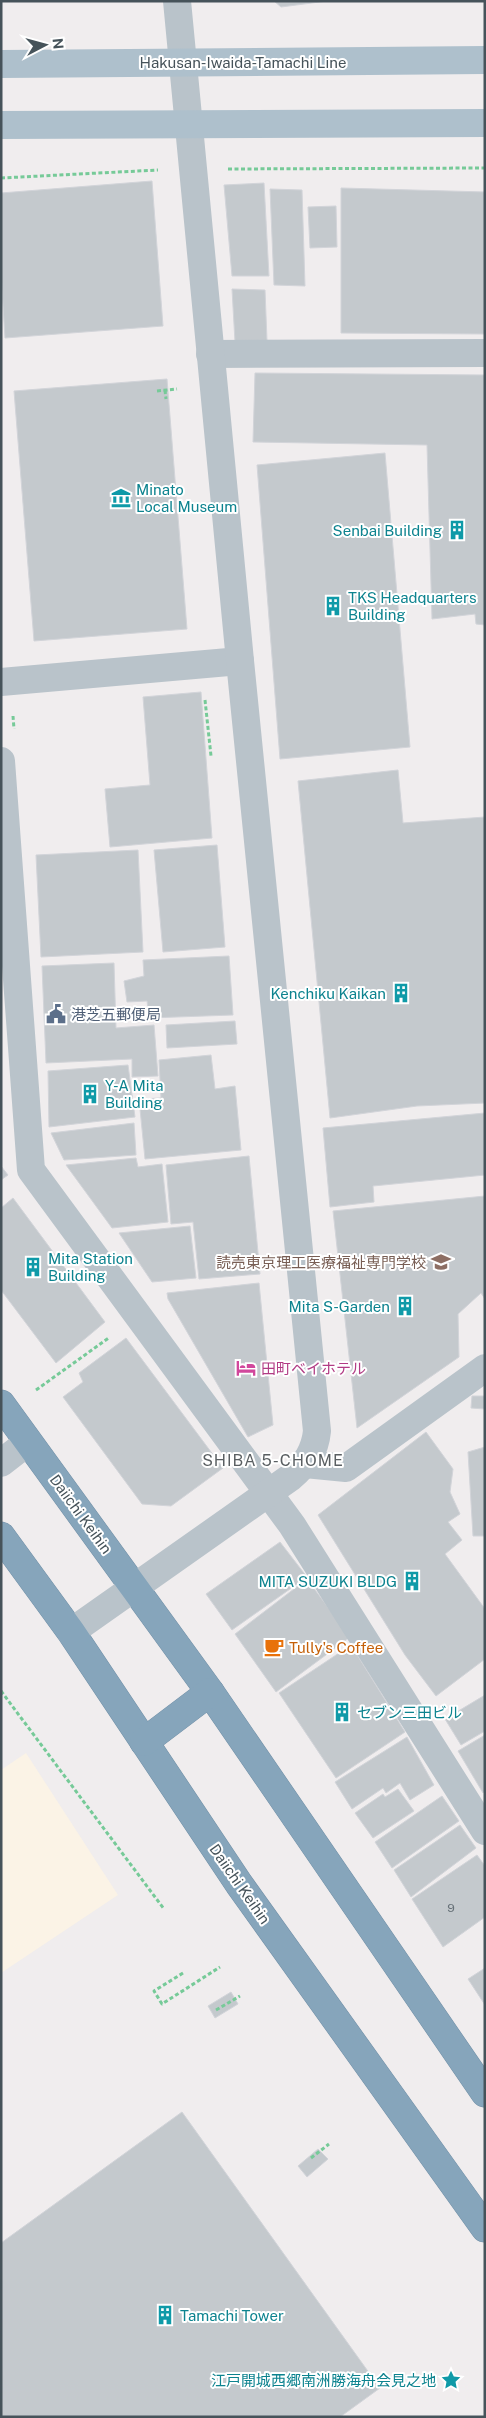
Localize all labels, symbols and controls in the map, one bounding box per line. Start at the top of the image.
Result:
north arrow [20,20,70,70]
text: N [49,37,66,50]
street label: Hakusan-Iwaida-Tamachi Line [140,54,346,71]
place label: Minato Local Museum [136,481,237,515]
museum icon: Minato Local Museum [110,487,132,509]
building icon: Senbai Building [446,519,468,541]
place label: Senbai Building [333,522,442,539]
place label: TKS Headquarters Building [348,589,477,623]
building icon: TKS Headquarters Building [322,595,344,617]
building icon: Kenchiku Kaikan [390,982,412,1004]
place label: Kenchiku Kaikan [271,985,386,1002]
public building icon: 港芝五郵便局 [45,1003,67,1025]
place label: 港芝五郵便局 [71,1006,161,1023]
place label: Y-A Mita Building [105,1077,164,1111]
building icon: Y-A Mita Building [79,1083,101,1105]
place label: Mita Station Building [48,1250,133,1284]
school or university icon: 読売東京理工医療福祉専門学校 [430,1251,452,1273]
place label: 読売東京理工医療福祉専門学校 [216,1254,426,1271]
building icon: Mita Station Building [22,1256,44,1278]
building icon: Mita S-Garden [394,1295,416,1317]
place label: Mita S-Garden [288,1298,390,1315]
hotel icon: 田町ベイホテル [235,1357,257,1379]
place label: 田町ベイホテル [261,1360,366,1377]
district label: SHIBA 5-CHOME [202,1451,344,1470]
street label: Daiichi Keihin [47,1471,115,1557]
building icon: MITA SUZUKI BLDG [401,1570,423,1592]
place label: MITA SUZUKI BLDG [259,1573,397,1590]
cafe icon: Tully's Coffee [263,1636,285,1658]
place label: Tully's Coffee [289,1639,383,1656]
building icon: セブン三田ビル [331,1701,353,1723]
place label: セブン三田ビル [357,1704,462,1721]
street label: Daiichi Keihin [206,1841,274,1927]
house number: 9 [447,1901,455,1915]
building icon: Tamachi Tower [154,2304,176,2326]
place label: Tamachi Tower [180,2307,284,2324]
place icon: 江戸開城西郷南洲勝海舟会見之地 [440,2369,462,2391]
place label: 江戸開城西郷南洲勝海舟会見之地 [211,2372,436,2389]

